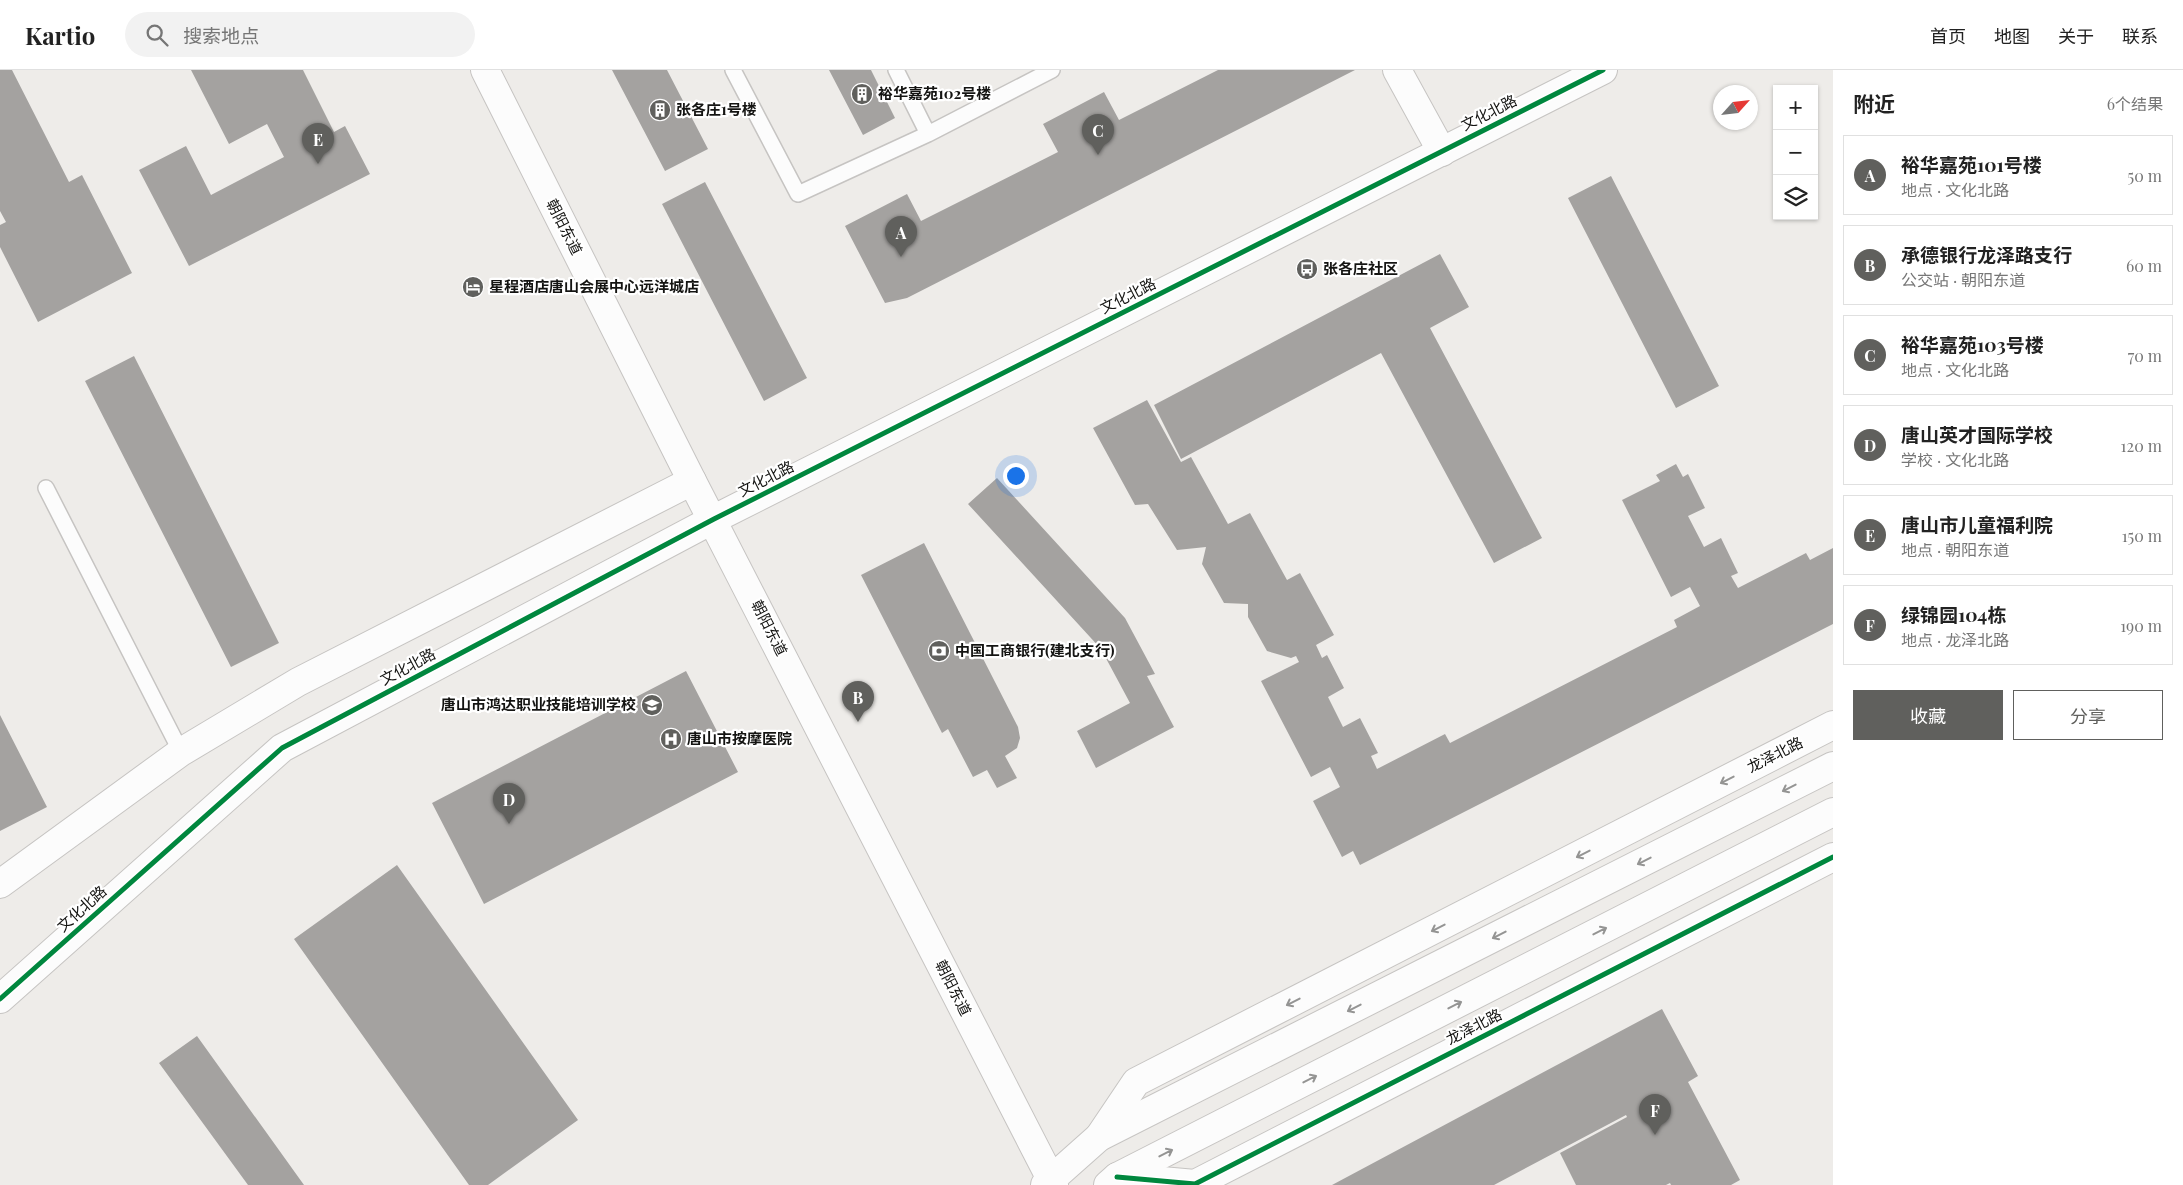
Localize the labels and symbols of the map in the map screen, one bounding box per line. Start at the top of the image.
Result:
building icon: 裕华嘉苑102号楼 [850,82,874,106]
place label: 裕华嘉苑102号楼 [878,83,991,103]
north arrow [1713,85,1758,130]
street label: 文化北路 [1457,90,1520,135]
building icon: 张各庄1号楼 [648,98,672,122]
place label: 张各庄1号楼 [676,99,757,119]
pin: C [1082,114,1114,155]
pin: E [302,123,334,164]
street label: 朝阳东道 [542,195,587,258]
pin: A [885,216,917,257]
bus stop icon: 张各庄社区 [1295,257,1319,281]
place label: 张各庄社区 [1323,258,1398,278]
street label: 文化北路 [1096,273,1159,318]
hotel icon: 星程酒店唐山会展中心远洋城店 [461,275,485,299]
place label: 星程酒店唐山会展中心远洋城店 [489,276,699,296]
street label: 文化北路 [734,456,797,501]
your location [1003,463,1029,489]
street label: 朝阳东道 [747,596,792,659]
bank icon: 中国工商银行(建北支行) [927,639,951,663]
place label: 中国工商银行(建北支行) [955,640,1115,660]
street label: 文化北路 [376,643,439,689]
pin: B [842,681,874,722]
school or university icon: 唐山市鸿达职业技能培训学校 [640,693,664,717]
place label: 唐山市鸿达职业技能培训学校 [441,694,636,714]
hospital icon: 唐山市按摩医院 [659,727,683,751]
place label: 唐山市按摩医院 [687,728,792,748]
street label: 龙泽北路 [1743,732,1806,777]
one-way arrow [1720,775,1735,785]
pin: D [493,783,525,824]
one-way arrow [1782,783,1797,793]
one-way arrow [1575,849,1590,859]
one-way arrow [1637,856,1652,866]
street label: 文化北路 [52,881,110,936]
one-way arrow [1431,924,1446,933]
one-way arrow [1592,926,1607,935]
one-way arrow [1492,930,1507,940]
street label: 朝阳东道 [931,956,976,1019]
one-way arrow [1286,997,1301,1007]
one-way arrow [1447,1000,1462,1009]
one-way arrow [1347,1003,1362,1013]
street label: 龙泽北路 [1442,1004,1505,1049]
one-way arrow [1303,1074,1318,1084]
pin: F [1639,1094,1671,1135]
one-way arrow [1158,1148,1173,1158]

